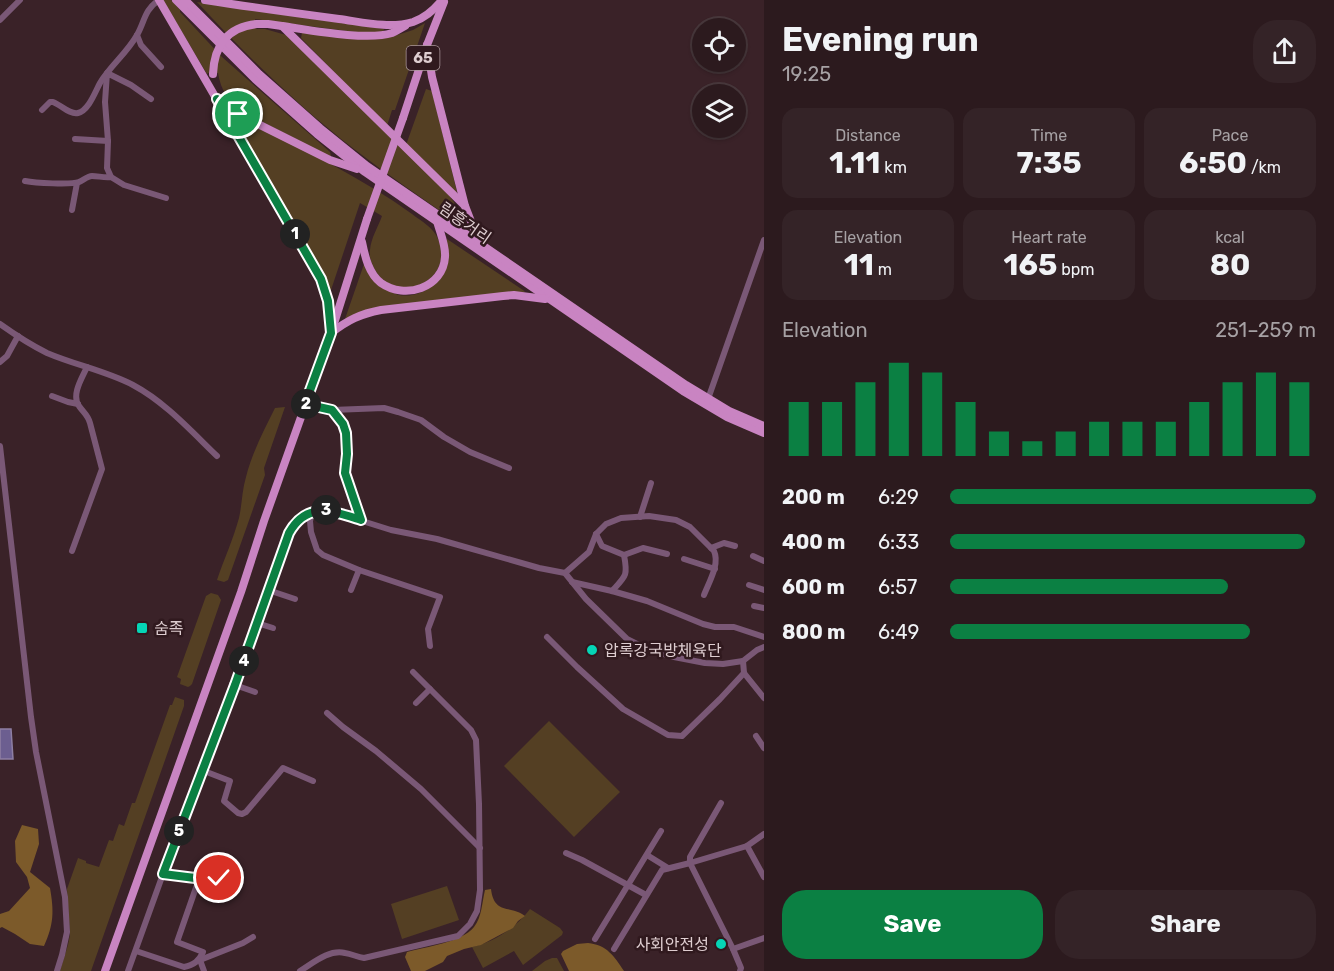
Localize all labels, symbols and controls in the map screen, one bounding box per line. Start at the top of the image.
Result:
map controls [692,18,746,138]
button: locate [692,18,746,72]
text: Evening run [782,20,979,59]
button: share [1253,20,1316,83]
road number: 65 [406,46,440,70]
text: 19:25 [782,62,831,86]
button: layers [692,84,746,138]
pin [212,88,263,139]
icon: arrive [221,97,254,130]
text: Distance [835,126,901,145]
text: Time [1031,126,1067,145]
text: Pace [1212,126,1248,145]
text: 1.11 [829,145,880,181]
text: 7:35 [1016,145,1082,181]
text: 6:50 [1179,145,1247,181]
text: km [880,158,907,177]
text: /km [1247,158,1281,177]
street label: 림흥거리 [435,198,495,248]
pin: 1 [280,219,310,249]
text: 1 [291,224,299,243]
text: Elevation [834,228,902,247]
text: Heart rate [1011,228,1087,247]
text: kcal [1215,228,1245,247]
text: 11 [844,247,874,283]
text: 165 [1003,247,1057,283]
text: 80 [1210,247,1250,283]
text: m [874,260,892,279]
text: bpm [1057,260,1095,279]
text: Elevation [782,318,868,342]
text: 251–259 m [1215,318,1316,342]
pin: 2 [291,389,321,419]
text: 2 [301,394,311,413]
text: 200 m [782,485,845,509]
text: 6:29 [878,485,919,509]
pin: 3 [311,495,341,525]
text: 3 [321,500,331,519]
text: 400 m [782,530,845,554]
text: 6:33 [878,530,919,554]
text: 600 m [782,575,845,599]
text: 6:57 [878,575,917,599]
place label: 숨족 [154,619,183,638]
text: 800 m [782,620,845,644]
text: 6:49 [878,620,919,644]
marker: 숨족 [135,621,149,635]
place label: 압록강국방체육단 [604,641,722,660]
marker: 압록강국방체육단 [585,643,599,657]
pin: 4 [229,646,259,676]
text: 4 [239,651,249,670]
pin: 5 [164,816,194,846]
text: 5 [174,821,184,840]
pin [193,852,244,903]
icon: check [202,861,235,894]
button: Save [782,890,1043,959]
button: Share [1055,890,1316,959]
place label: 사회안전성 [635,935,709,954]
marker: 사회안전성 [714,937,728,951]

